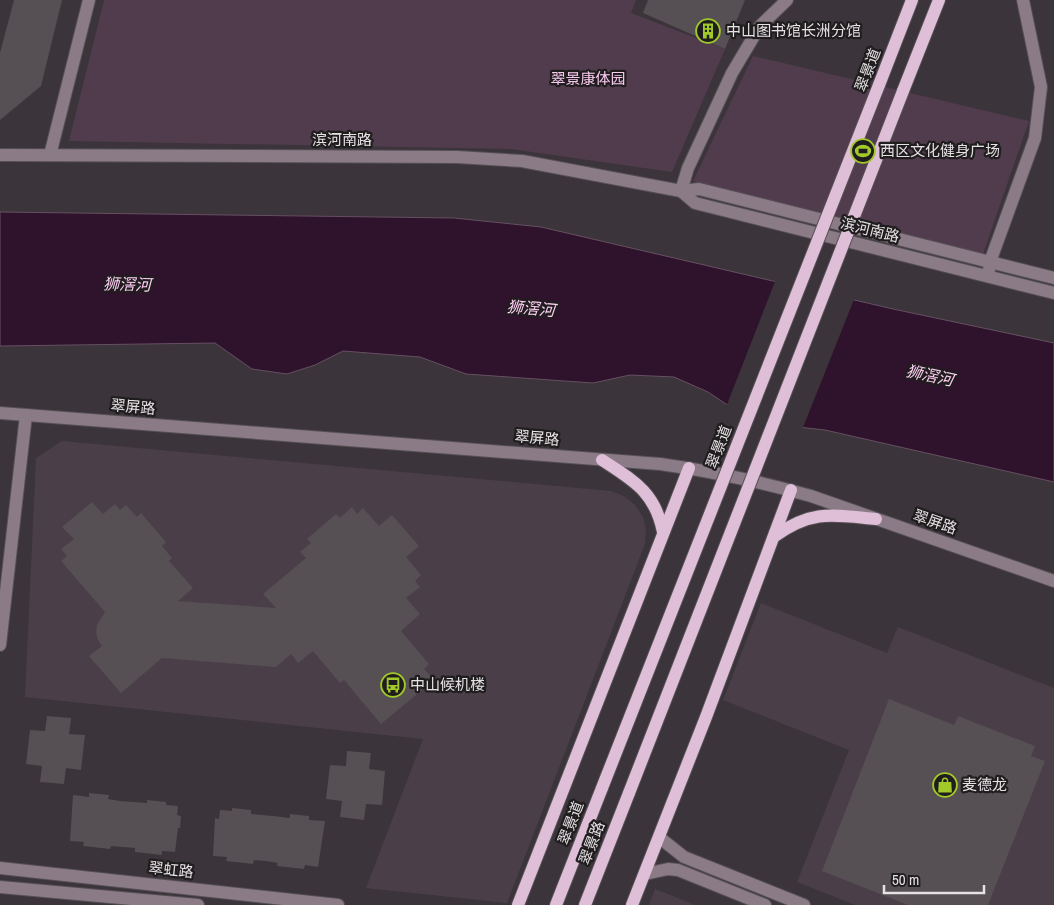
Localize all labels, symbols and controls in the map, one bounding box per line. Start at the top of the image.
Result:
building icon: 中山图书馆长洲分馆 [695,18,721,44]
place label: 中山图书馆长洲分馆 [726,20,861,41]
street label: 翠景道 [850,45,885,95]
park label: 翠景康体园 [550,68,626,89]
street label: 滨河南路 [312,129,372,150]
sports icon: 西区文化健身广场 [850,138,876,164]
place label: 西区文化健身广场 [880,140,1000,161]
street label: 滨河南路 [838,212,902,247]
water label: 狮滘河 [103,273,154,295]
water label: 狮滘河 [506,295,559,321]
water label: 狮滘河 [904,359,959,391]
street label: 翠屏路 [110,394,156,419]
street label: 翠景道 [701,422,736,472]
street label: 翠屏路 [514,425,560,450]
street label: 翠屏路 [910,504,960,539]
bus stop icon: 中山候机楼 [380,672,406,698]
place label: 中山候机楼 [410,674,485,695]
shop icon: 麦德龙 [932,772,958,798]
place label: 麦德龙 [962,774,1007,795]
street label: 翠景道 [553,798,588,848]
street label: 翠景路 [574,818,609,868]
street label: 翠虹路 [148,857,195,882]
scale bar [884,862,984,894]
text: 50 m [892,869,919,890]

